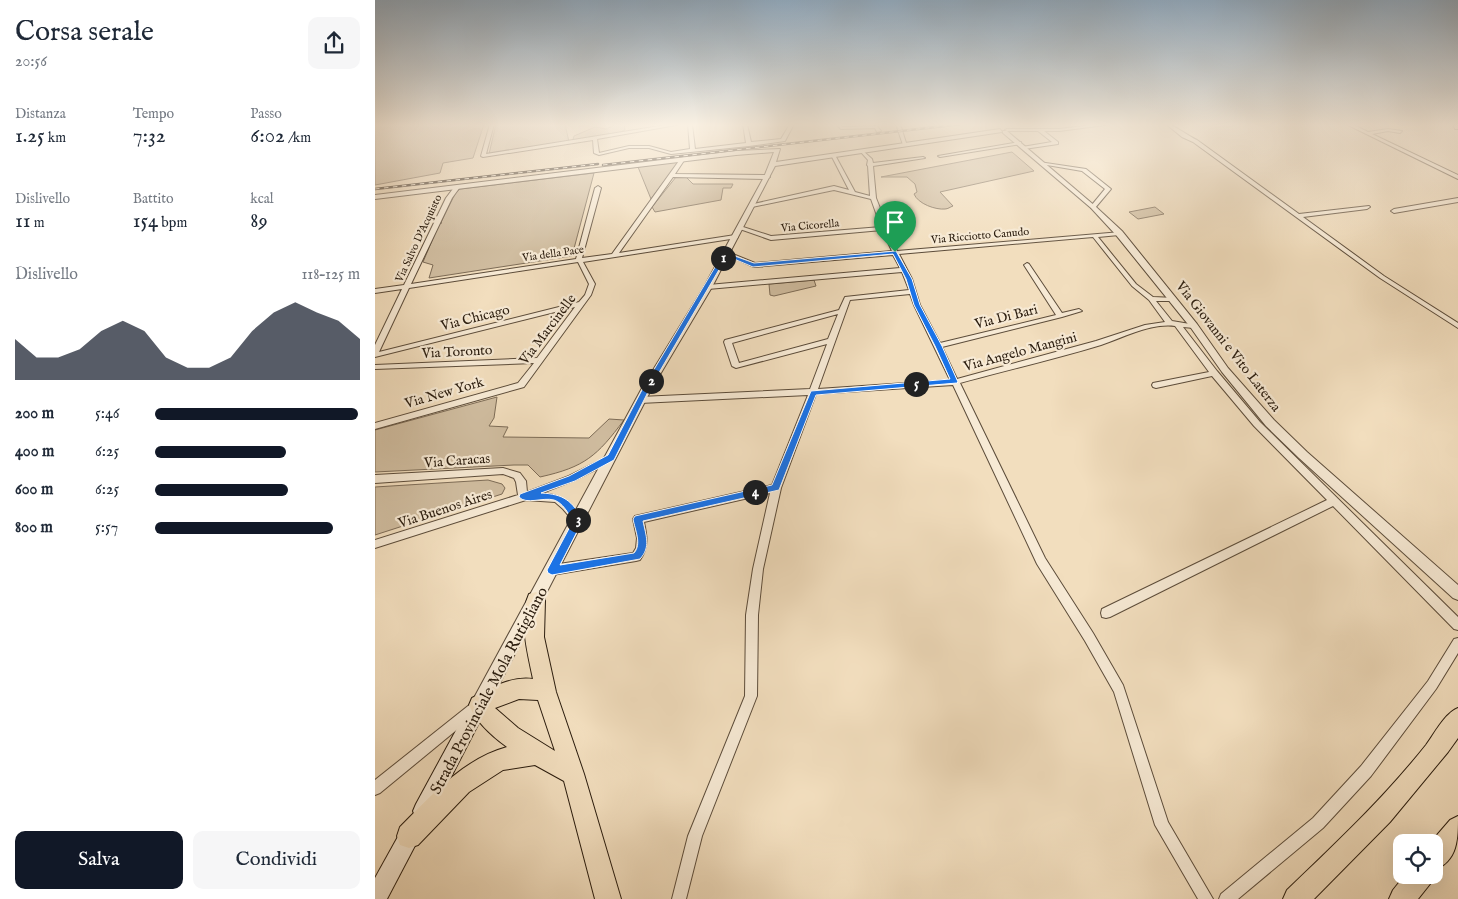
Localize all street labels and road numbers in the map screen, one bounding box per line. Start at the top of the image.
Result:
street label: Via Salvo D'Acquisto [392,192,445,285]
street label: Via Cicorella [779,216,840,236]
street label: Via Ricciotto Canudo [929,225,1030,247]
street label: Via della Pace [520,243,585,265]
street label: Via Giovanni e Vito Laterza [1171,277,1285,416]
street label: Via Marcinelle [515,290,581,369]
street label: Via Di Bari [972,300,1040,334]
street label: Via Chicago [438,301,512,335]
street label: Via Angelo Mangini [961,328,1079,376]
street label: Via Toronto [420,341,493,363]
street label: Via New York [402,373,486,413]
street label: Via Caracas [422,450,491,472]
street label: Via Buenos Aires [395,485,495,533]
street label: Strada Provinciale Mola Rutigliano [426,584,553,798]

